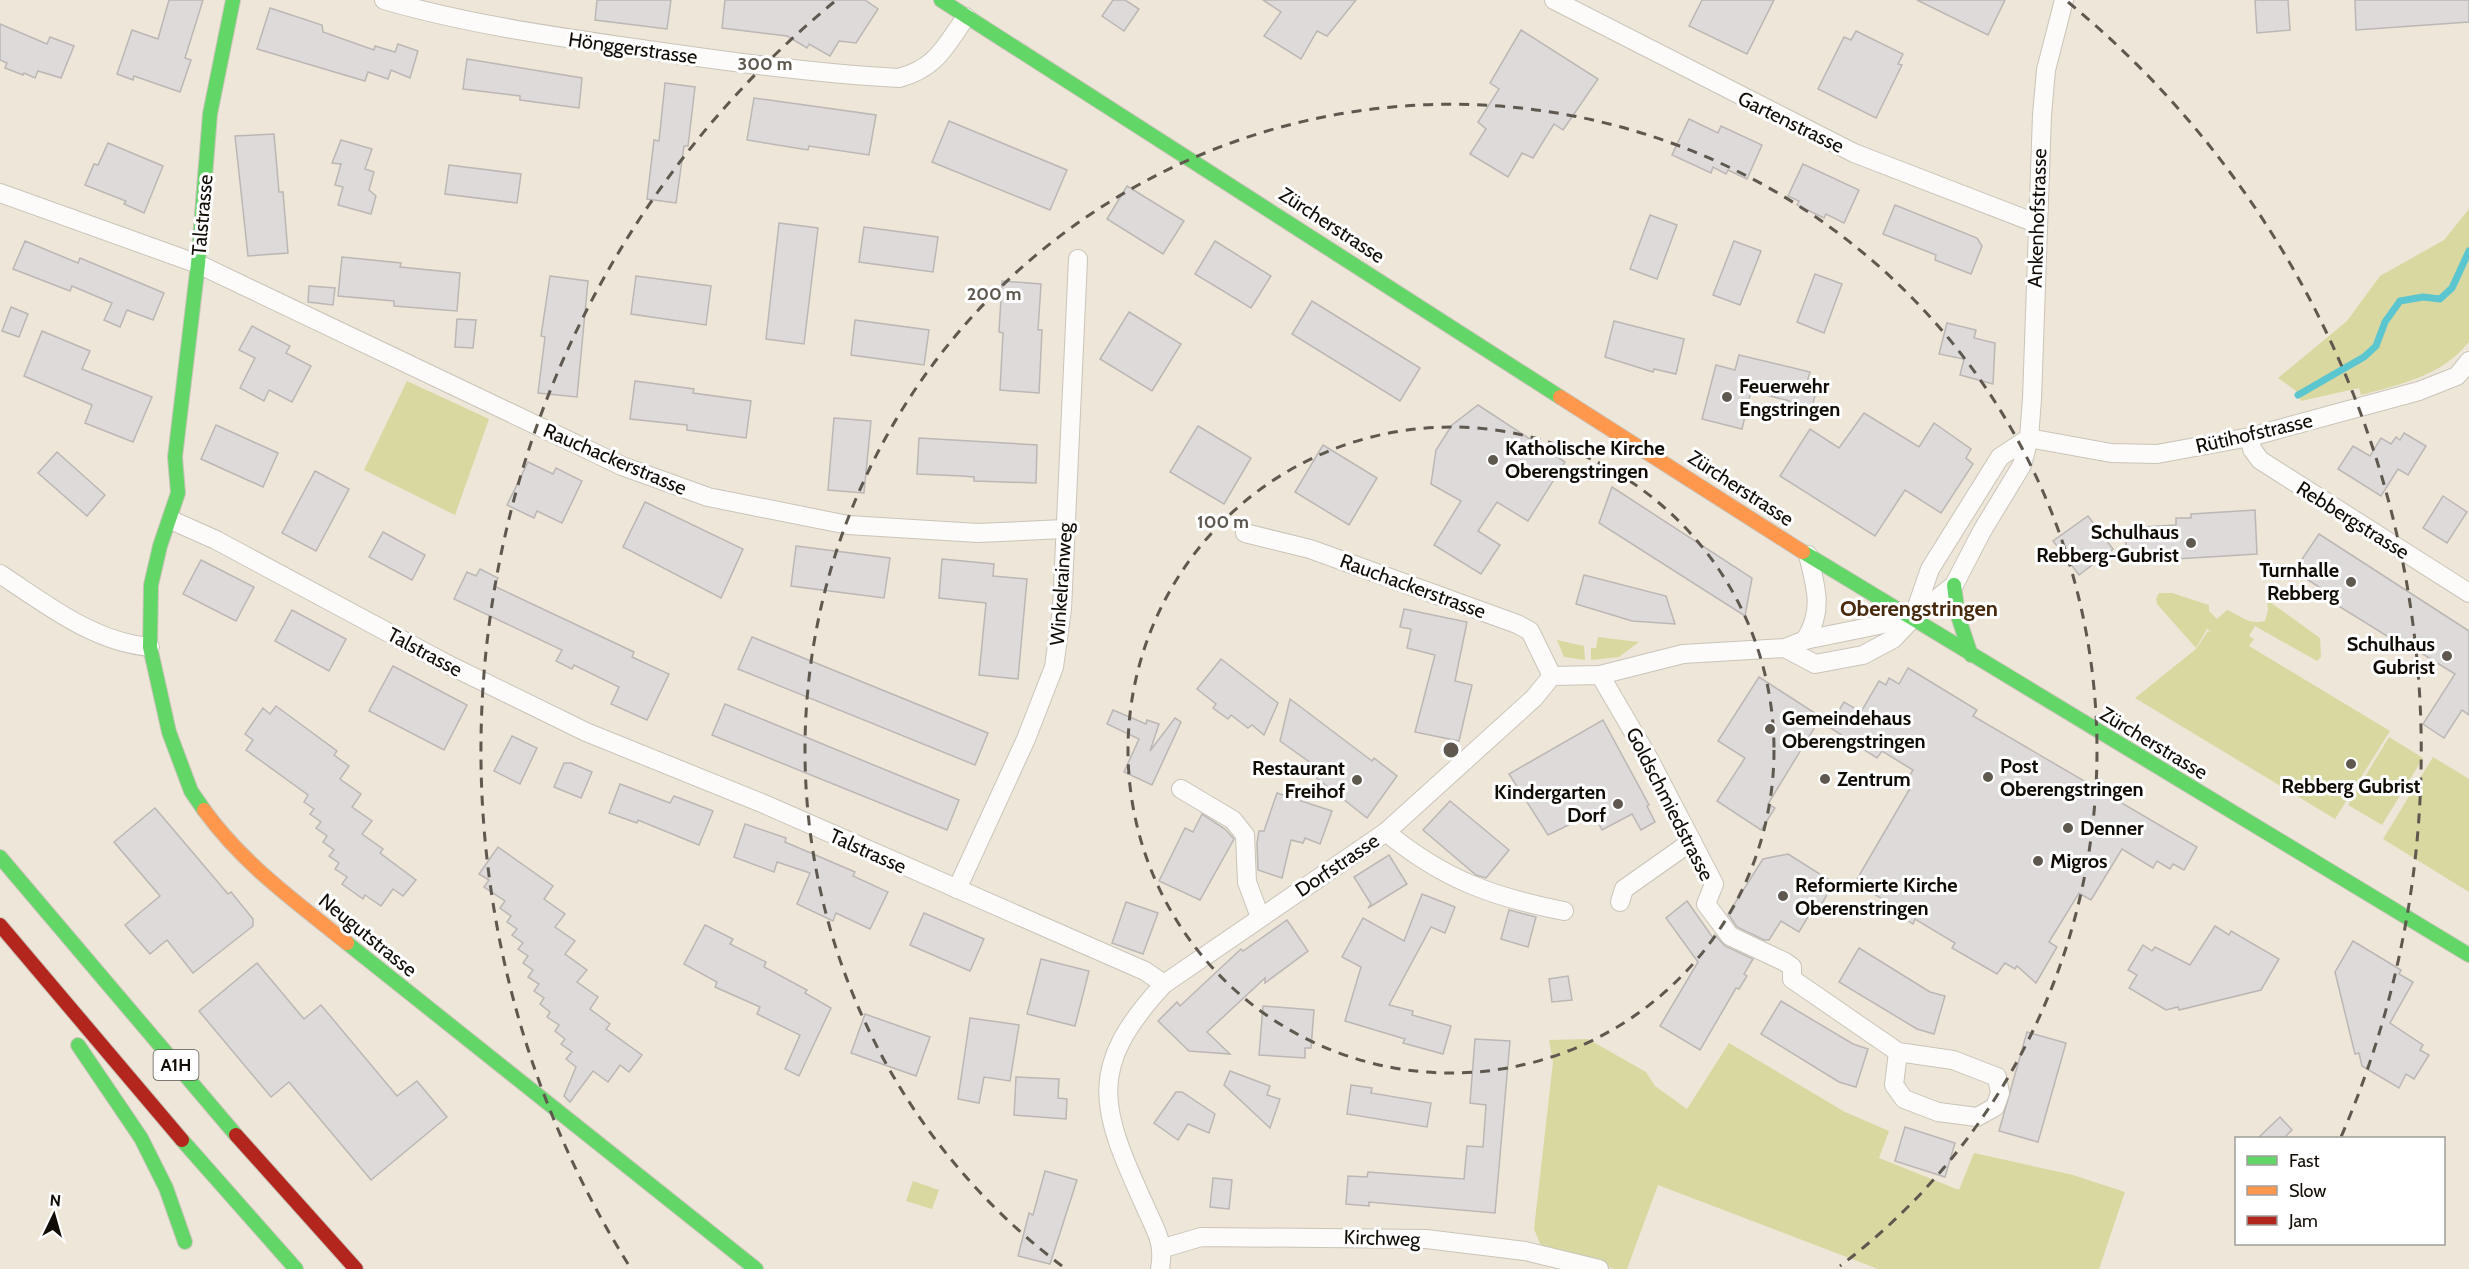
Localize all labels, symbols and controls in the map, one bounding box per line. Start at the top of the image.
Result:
street label: Hönggerstrasse [567,27,699,69]
text: 300 m [738,53,792,75]
street label: Gartenstrasse [1734,86,1848,158]
street label: Ankenhofstrasse [2023,148,2051,288]
street label: Talstrasse [186,173,218,257]
street label: Zürcherstrasse [1275,182,1389,268]
text: 200 m [967,283,1021,305]
place label: Feuerwehr Engstringen [1739,374,1840,421]
marker: Feuerwehr Engstringen [1720,390,1734,404]
street label: Rütihofstrasse [2193,408,2315,458]
street label: Rauchackerstrasse [540,418,690,500]
place label: Katholische Kirche Oberengstringen [1505,436,1665,483]
street label: Zürcherstrasse [1684,445,1798,531]
marker: Katholische Kirche Oberengstringen [1486,453,1500,467]
street label: Rebbergstrasse [2292,476,2414,564]
text: 100 m [1197,511,1249,533]
place label: Schulhaus Rebberg-Gubrist [2036,520,2179,567]
street label: Winkelrainweg [1045,521,1077,646]
marker: Schulhaus Rebberg-Gubrist [2184,536,2198,550]
street label: Rauchackerstrasse [1337,549,1489,623]
place label: Turnhalle Rebberg [2259,558,2339,605]
marker: Turnhalle Rebberg [2344,575,2358,589]
district label: Oberengstringen [1840,595,1998,622]
street label: Talstrasse [383,622,467,682]
place label: Schulhaus Gubrist [2347,632,2435,679]
marker: Schulhaus Gubrist [2440,649,2454,663]
street label: Zürcherstrasse [2096,702,2212,784]
place label: Gemeindehaus Oberengstringen [1782,706,1926,753]
marker: Gemeindehaus Oberengstringen [1763,722,1777,736]
street label: Goldschmiedstrasse [1621,723,1719,885]
centre of rings [1441,740,1461,760]
place label: Post Oberengstringen [2000,754,2144,801]
place label: Restaurant Freihof [1252,756,1345,803]
marker: Rebberg Gubrist [2344,757,2358,771]
place label: Zentrum [1837,767,1911,791]
marker: Post Oberengstringen [1981,770,1995,784]
marker: Zentrum [1818,772,1832,786]
marker: Restaurant Freihof [1350,773,1364,787]
place label: Rebberg Gubrist [2282,774,2421,798]
place label: Kindergarten Dorf [1494,780,1606,827]
marker: Kindergarten Dorf [1611,797,1625,811]
place label: Denner [2080,816,2144,840]
marker: Denner [2061,821,2075,835]
street label: Talstrasse [826,823,910,879]
street label: Dorfstrasse [1291,828,1383,902]
place label: Migros [2050,849,2108,873]
marker: Migros [2031,854,2045,868]
place label: Reformierte Kirche Oberenstringen [1795,873,1958,920]
street label: Neugutstrasse [314,888,422,982]
marker: Reformierte Kirche Oberenstringen [1776,889,1790,903]
road number: A1H [154,1050,198,1080]
legend [2235,1137,2445,1245]
text: Fast [2289,1150,2320,1172]
text: Slow [2289,1180,2326,1202]
north arrow [24,1185,84,1245]
text: N [49,1191,62,1211]
text: Jam [2288,1210,2318,1232]
street label: Kirchweg [1343,1225,1422,1251]

